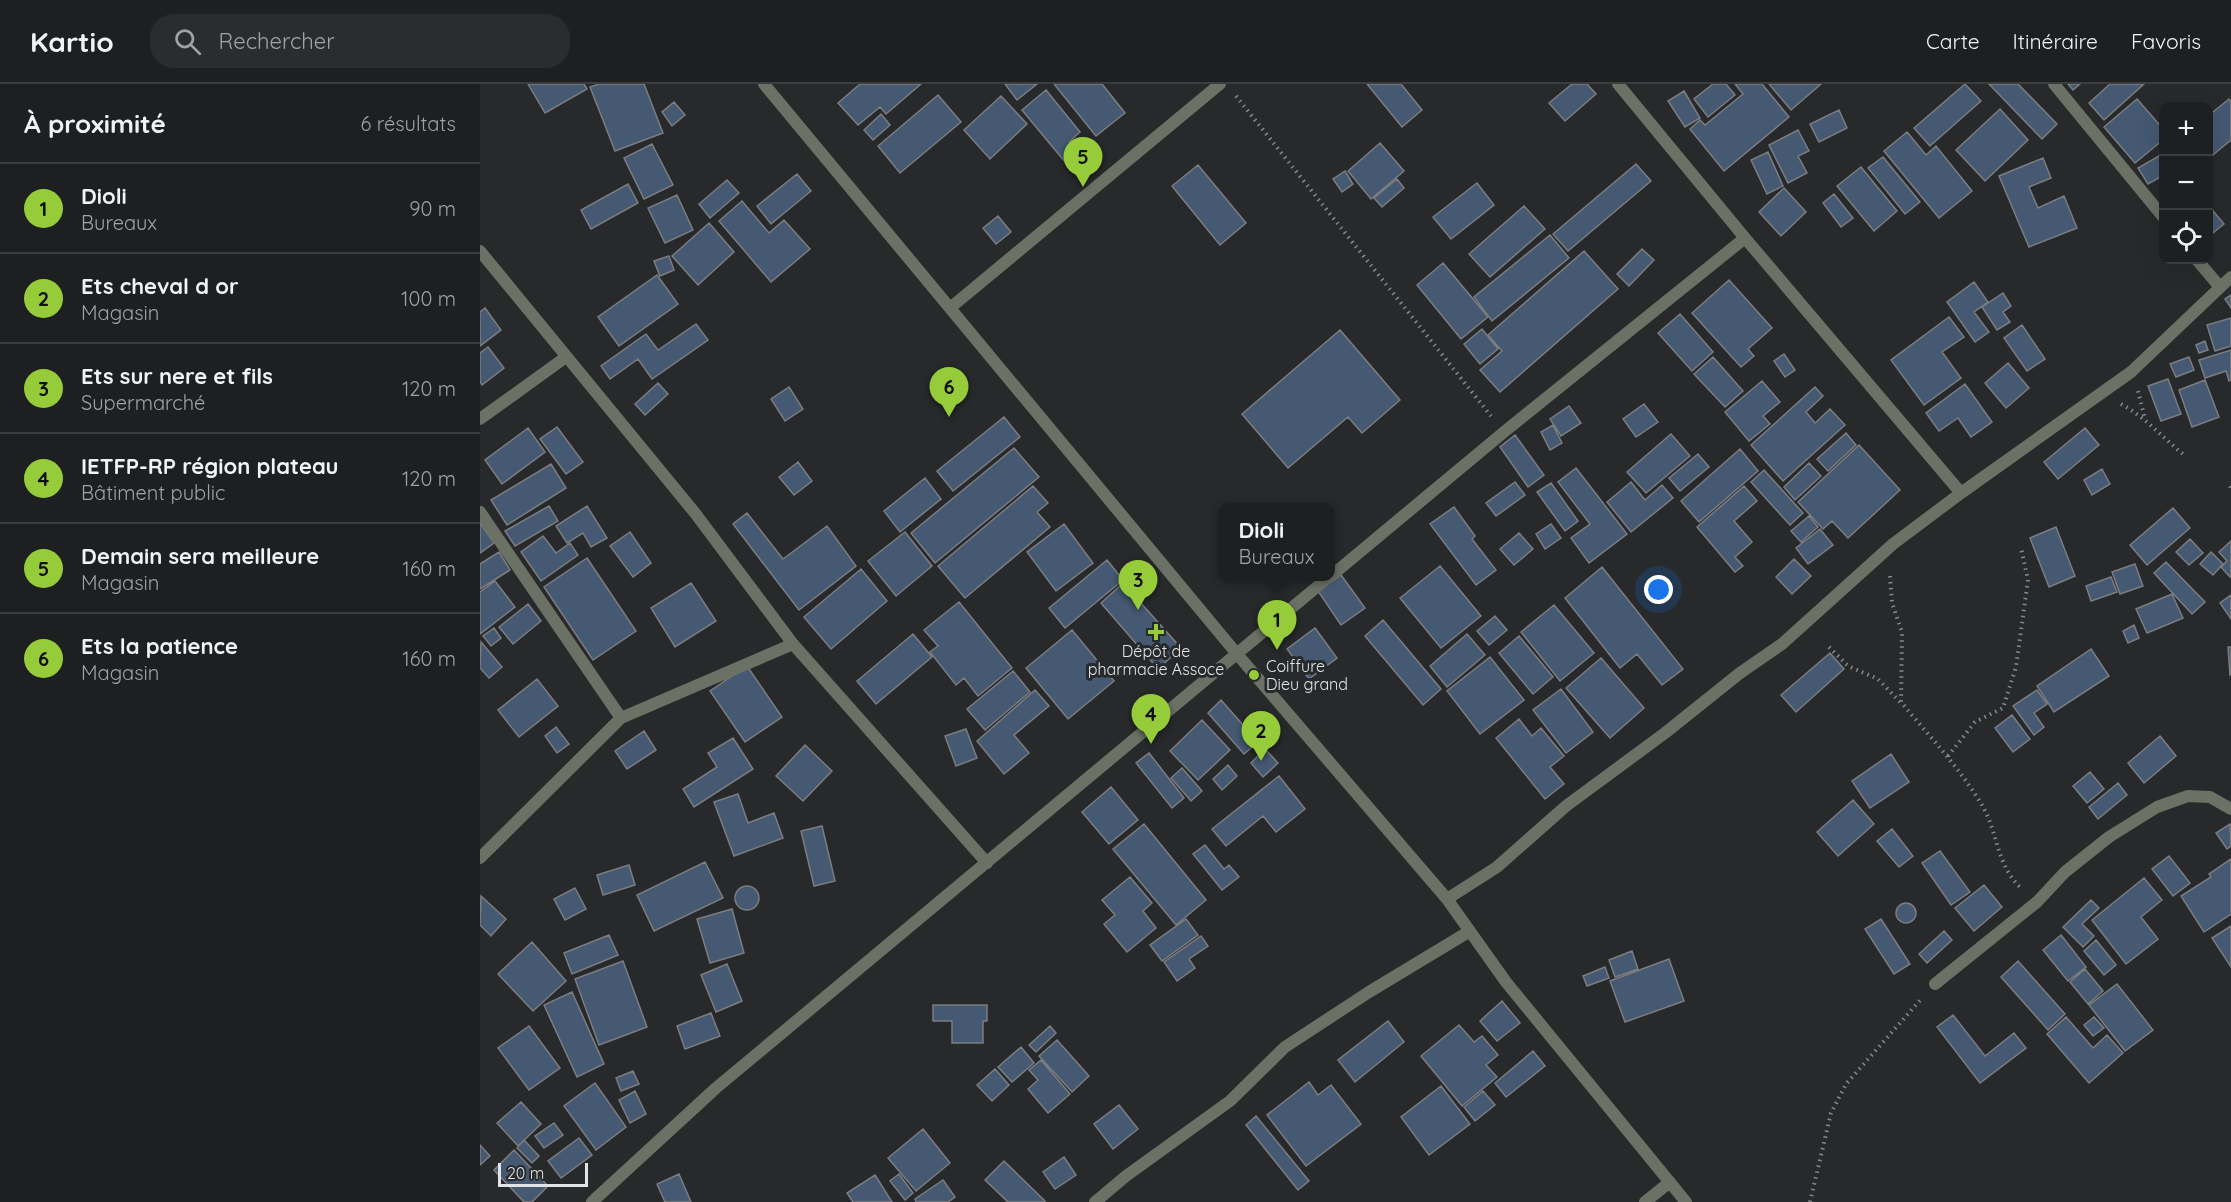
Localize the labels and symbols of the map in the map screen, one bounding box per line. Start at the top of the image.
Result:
pin: 5 [1064,138,1102,187]
pin: 6 [930,368,968,417]
pin: 3 [1118,560,1158,610]
your location [1644,575,1673,604]
pin: 1 [1258,600,1296,650]
marker: Dépôt de pharmacie Assoce [1149,625,1163,639]
place label: Dépôt de pharmacie Assoce [1088,641,1224,679]
place label: Coiffure Dieu grand [1266,656,1348,694]
marker: Coiffure Dieu grand [1247,668,1261,682]
pin: 4 [1132,694,1170,744]
pin: 2 [1242,712,1280,761]
scale bar [498,1160,588,1188]

